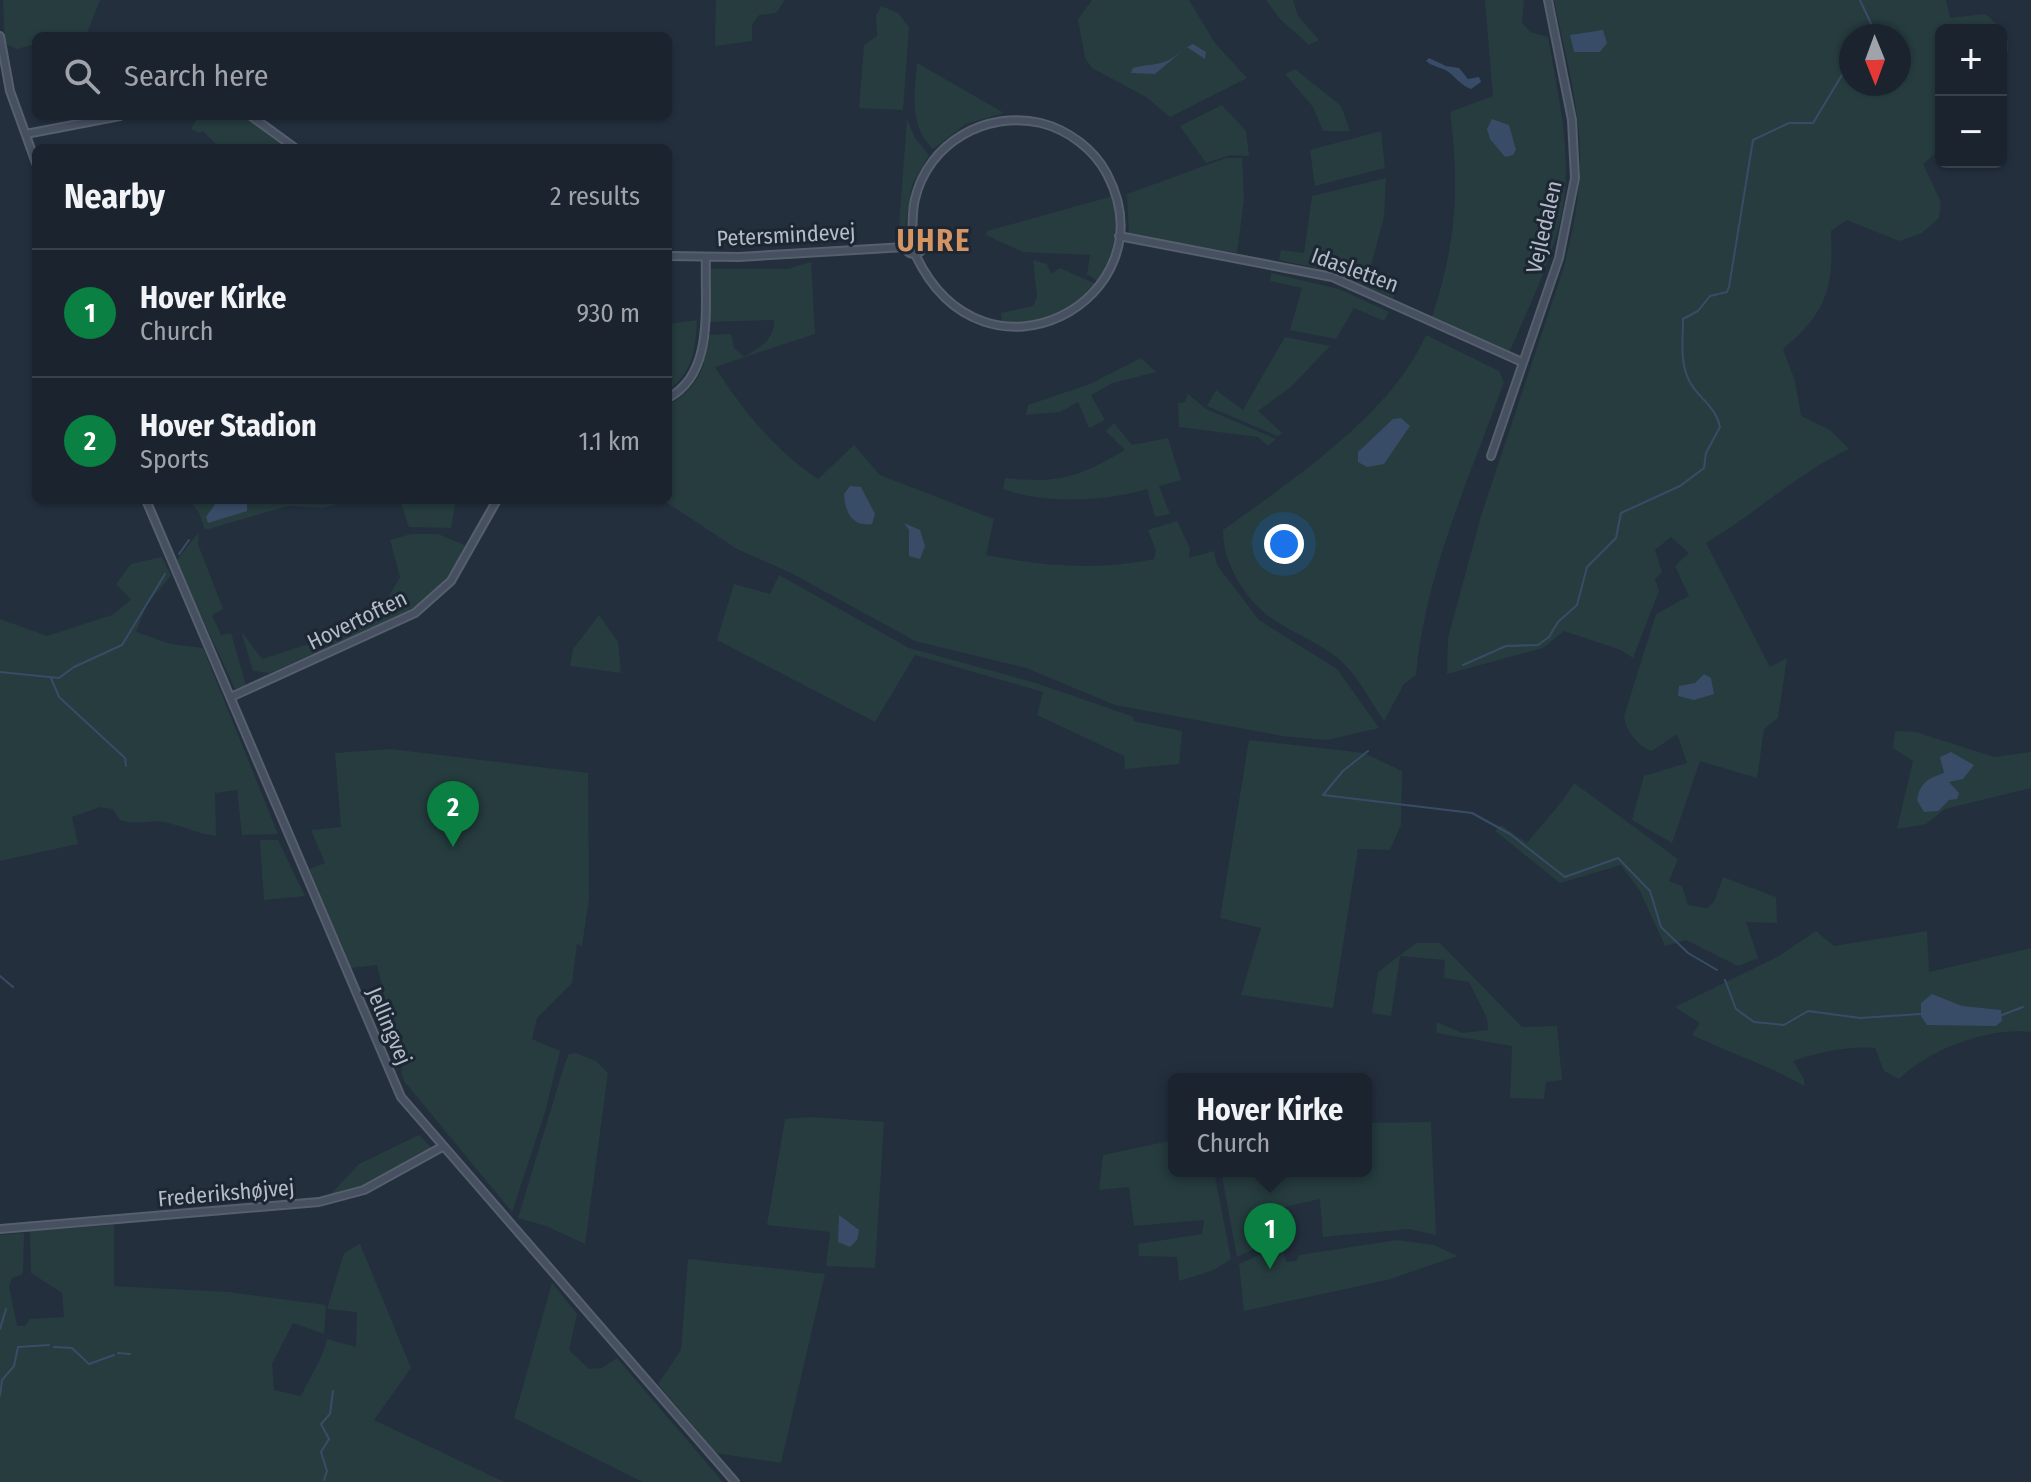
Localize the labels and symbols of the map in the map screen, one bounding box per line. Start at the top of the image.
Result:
north arrow [1839,24,1911,96]
street label: Vejledalen [1520,178,1568,276]
street label: Petersmindevej [716,218,856,252]
district label: UHRE [897,223,971,259]
street label: Idasletten [1308,242,1402,298]
your location [1264,524,1304,564]
street label: Hovertoften [303,584,411,656]
pin: 2 [427,781,479,847]
street label: Jellingvej [361,983,417,1069]
street label: Frederikshøjvej [157,1174,295,1212]
pin: 1 [1244,1203,1296,1269]

